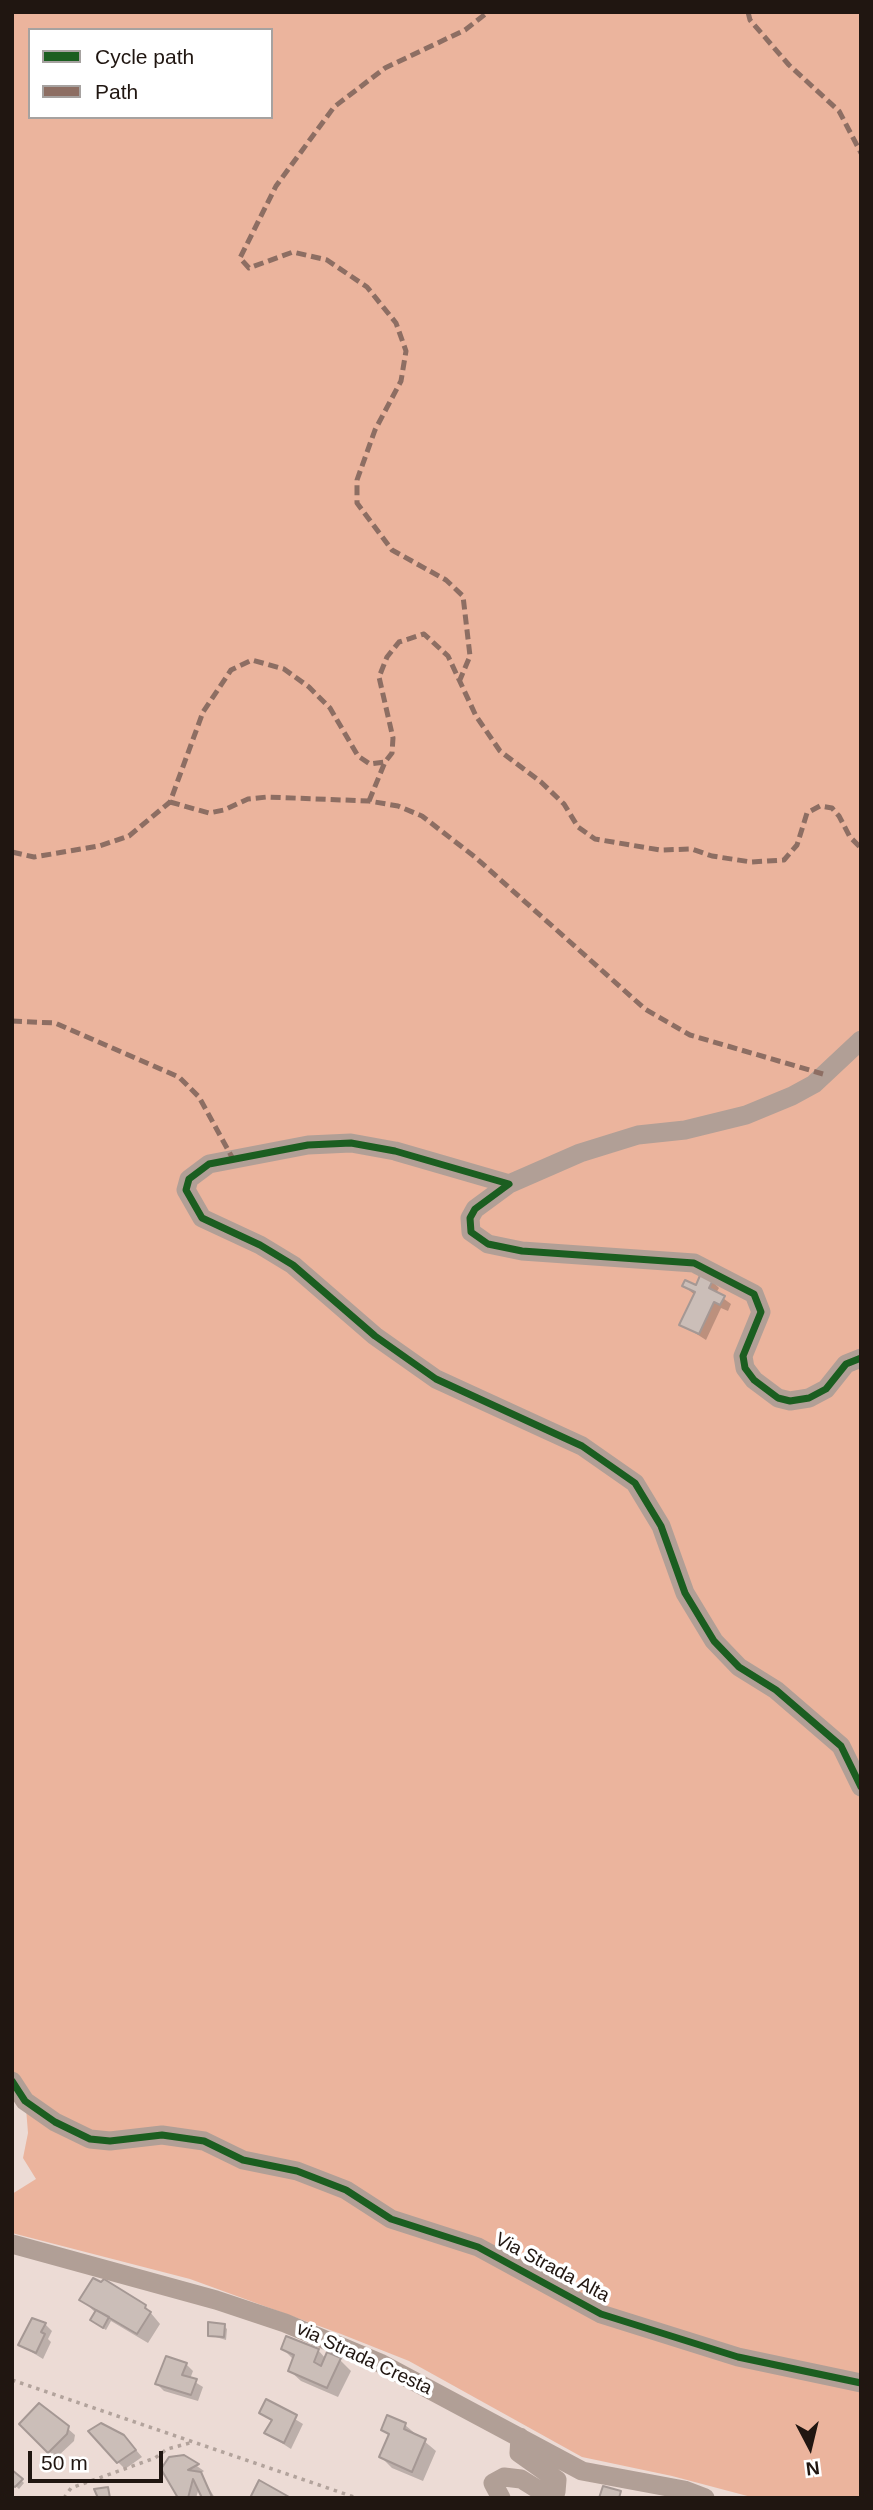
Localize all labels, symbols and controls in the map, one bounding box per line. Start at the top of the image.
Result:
legend [28,28,273,119]
text: Cycle path [95,45,194,68]
text: Path [95,80,138,103]
street label: Via Strada Alta [491,2228,613,2308]
street label: via Strada Cresta [293,2318,435,2400]
north arrow [775,2412,845,2482]
scale bar [32,2436,166,2480]
text: 50 m [41,2451,88,2474]
text: N [805,2457,821,2480]

